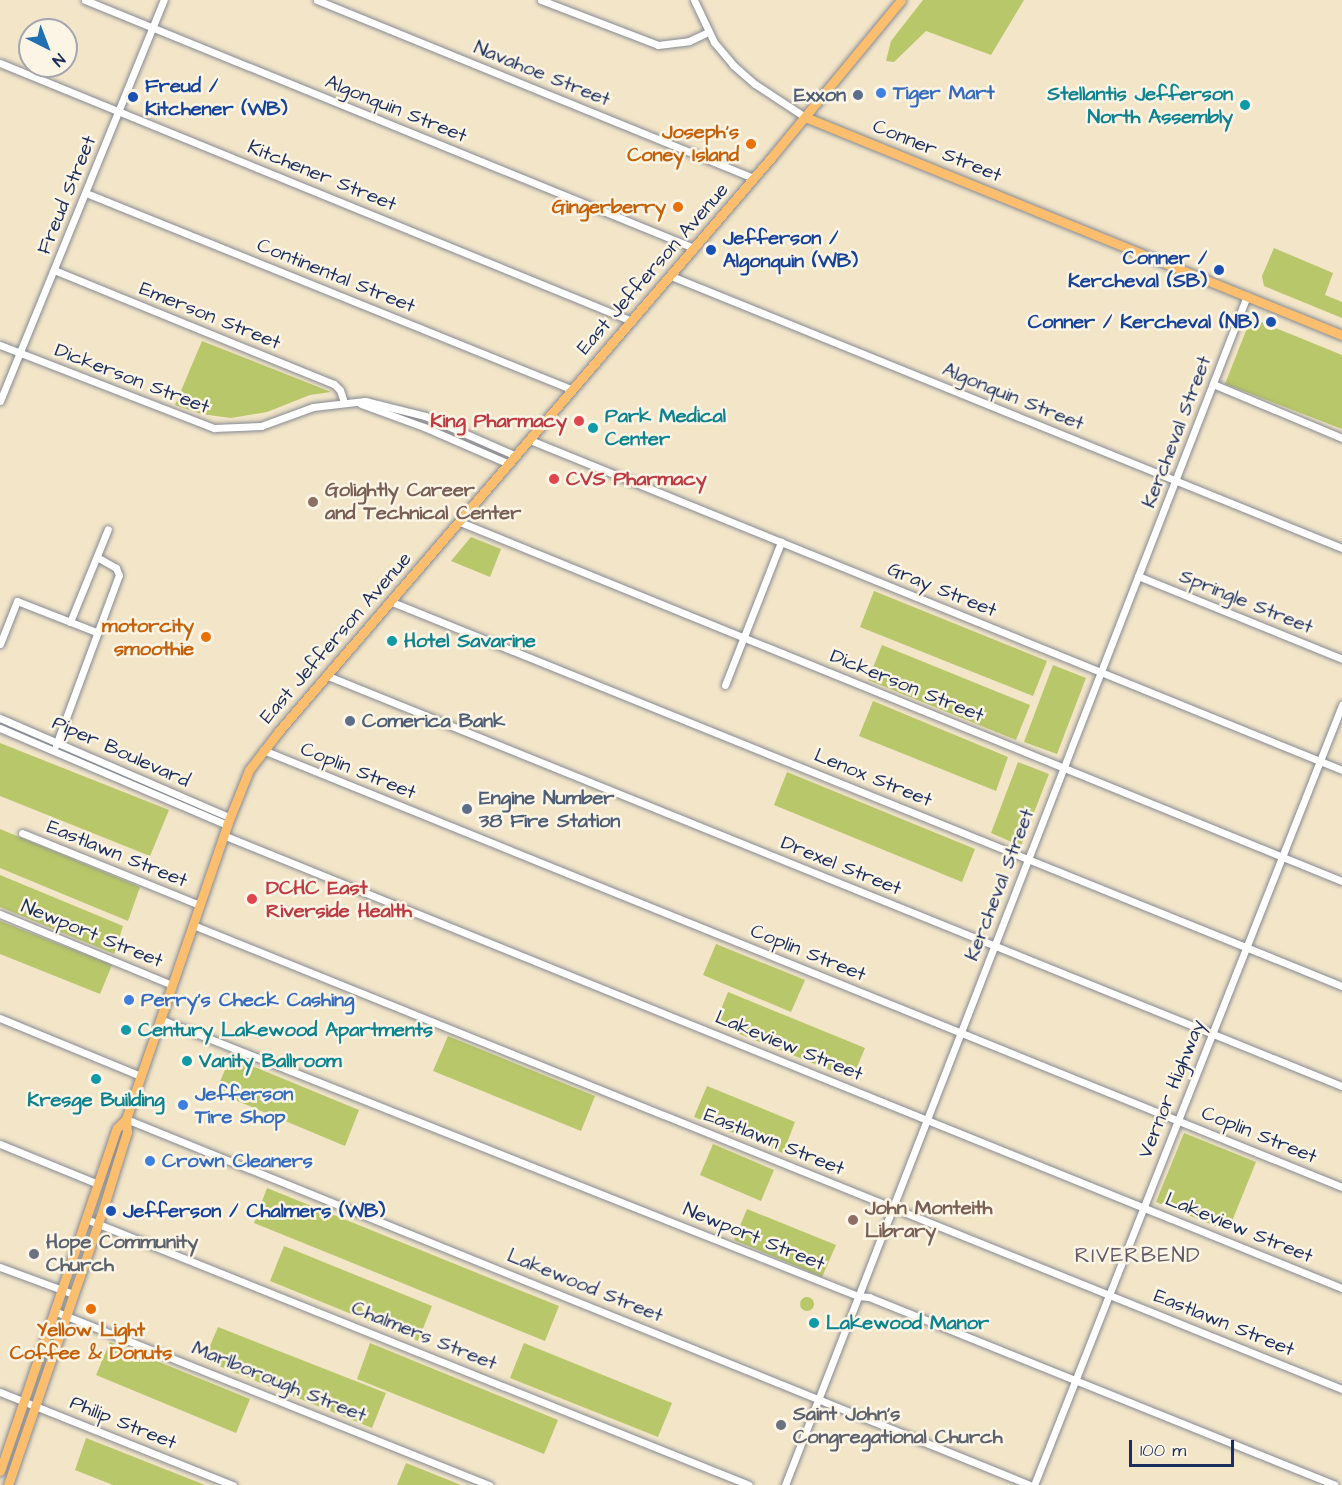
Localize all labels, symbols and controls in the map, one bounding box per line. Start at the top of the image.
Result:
north arrow [18,18,78,78]
street label: Navahoe Street [470,36,614,112]
text: N [48,48,70,71]
street label: Algonquin Street [322,70,470,148]
place label: Freud / Kitchener (WB) [145,74,287,121]
place label: Tiger Mart [893,81,995,105]
place label: Stellantis Jefferson North Assembly [1047,82,1233,129]
place label: Exxon [794,83,846,107]
marker: Tiger Mart [874,86,888,100]
marker: Exxon [851,88,865,102]
marker: Freud / Kitchener (WB) [126,90,140,104]
marker: Stellantis Jefferson North Assembly [1238,98,1252,112]
street label: Conner Street [869,114,1005,188]
place label: Joseph's Coney Island [627,120,739,167]
street label: Freud Street [32,132,102,258]
street label: Kitchener Street [244,135,400,217]
marker: Joseph's Coney Island [744,137,758,151]
street label: East Jefferson Avenue [572,178,734,360]
place label: Gingerberry [552,195,666,219]
marker: Gingerberry [671,200,685,214]
place label: Jefferson / Algonquin (WB) [723,226,858,273]
street label: Continental Street [253,233,419,319]
marker: Jefferson / Algonquin (WB) [704,243,718,257]
place label: Conner / Kercheval (SB) [1068,246,1207,293]
marker: Conner / Kercheval (SB) [1212,263,1226,277]
street label: Emerson Street [136,277,284,355]
place label: Conner / Kercheval (NB) [1028,310,1259,334]
marker: Conner / Kercheval (NB) [1264,315,1278,329]
street label: Dickerson Street [51,338,213,420]
street label: Kercheval Street [1137,353,1217,511]
street label: Algonquin Street [939,358,1087,436]
place label: Park Medical Center [605,404,726,451]
place label: King Pharmacy [430,409,567,433]
marker: King Pharmacy [572,414,586,428]
marker: Park Medical Center [586,421,600,435]
place label: CVS Pharmacy [566,467,707,491]
marker: CVS Pharmacy [547,472,561,486]
place label: Golightly Career and Technical Center [325,478,521,525]
marker: Golightly Career and Technical Center [306,495,320,509]
street label: East Jefferson Avenue [255,547,417,729]
street label: Gray Street [884,557,1000,623]
street label: Springle Street [1176,564,1316,640]
place label: motorcity smoothie [102,614,194,661]
place label: Hotel Savarine [404,629,536,653]
marker: motorcity smoothie [199,630,213,644]
marker: Hotel Savarine [385,634,399,648]
street label: Dickerson Street [827,644,987,728]
place label: Comerica Bank [362,709,505,733]
street label: Piper Boulevard [48,711,194,793]
marker: Comerica Bank [343,714,357,728]
street label: Coplin Street [297,737,419,805]
street label: Lenox Street [811,743,935,813]
place label: Engine Number 38 Fire Station [479,786,620,833]
marker: Engine Number 38 Fire Station [460,802,474,816]
street label: Kercheval Street [960,806,1040,964]
street label: Eastlawn Street [43,815,191,893]
street label: Drexel Street [777,831,905,901]
place label: DCHC East Riverside Health [266,876,412,923]
marker: DCHC East Riverside Health [243,890,261,908]
street label: Newport Street [18,895,166,973]
street label: Coplin Street [747,919,869,987]
place label: Perry's Check Cashing [141,988,354,1012]
marker: Perry's Check Cashing [122,993,136,1007]
street label: Lakeview Street [712,1005,866,1087]
street label: Vernor Highway [1133,1016,1211,1162]
place label: Century Lakewood Apartments [138,1018,433,1042]
marker: Century Lakewood Apartments [119,1023,133,1037]
place label: Vanity Ballroom [199,1049,342,1073]
marker: Vanity Ballroom [180,1054,194,1068]
marker: Kresge Building [89,1072,103,1086]
place label: Jefferson Tire Shop [195,1082,293,1129]
place label: Kresge Building [27,1088,165,1112]
marker: Jefferson Tire Shop [176,1098,190,1112]
street label: Coplin Street [1198,1101,1320,1169]
street label: Eastlawn Street [700,1103,848,1181]
place label: Crown Cleaners [162,1149,313,1173]
marker: Crown Cleaners [143,1154,157,1168]
street label: Lakeview Street [1162,1187,1316,1269]
place label: John Monteith Library [865,1196,992,1243]
street label: Newport Street [680,1198,828,1276]
place label: Jefferson / Chalmers (WB) [123,1199,385,1223]
marker: Jefferson / Chalmers (WB) [104,1204,118,1218]
marker: John Monteith Library [846,1213,860,1227]
place label: Hope Community Church [46,1230,198,1277]
district label: RIVERBEND [1075,1243,1201,1269]
street label: Lakewood Street [504,1244,666,1328]
marker: Hope Community Church [27,1247,41,1261]
street label: Eastlawn Street [1150,1284,1298,1362]
street label: Chalmers Street [348,1296,500,1376]
marker: Yellow Light Coffee & Donuts [84,1302,98,1316]
place label: Lakewood Manor [826,1311,989,1335]
marker: Lakewood Manor [807,1316,821,1330]
place label: Yellow Light Coffee & Donuts [10,1318,172,1365]
street label: Marlborough Street [188,1336,370,1428]
street label: Philip Street [66,1391,180,1455]
place label: Saint John's Congregational Church [793,1402,1003,1449]
marker: Saint John's Congregational Church [774,1418,788,1432]
scale bar [1132,1428,1237,1466]
text: 100 m [1140,1438,1186,1463]

